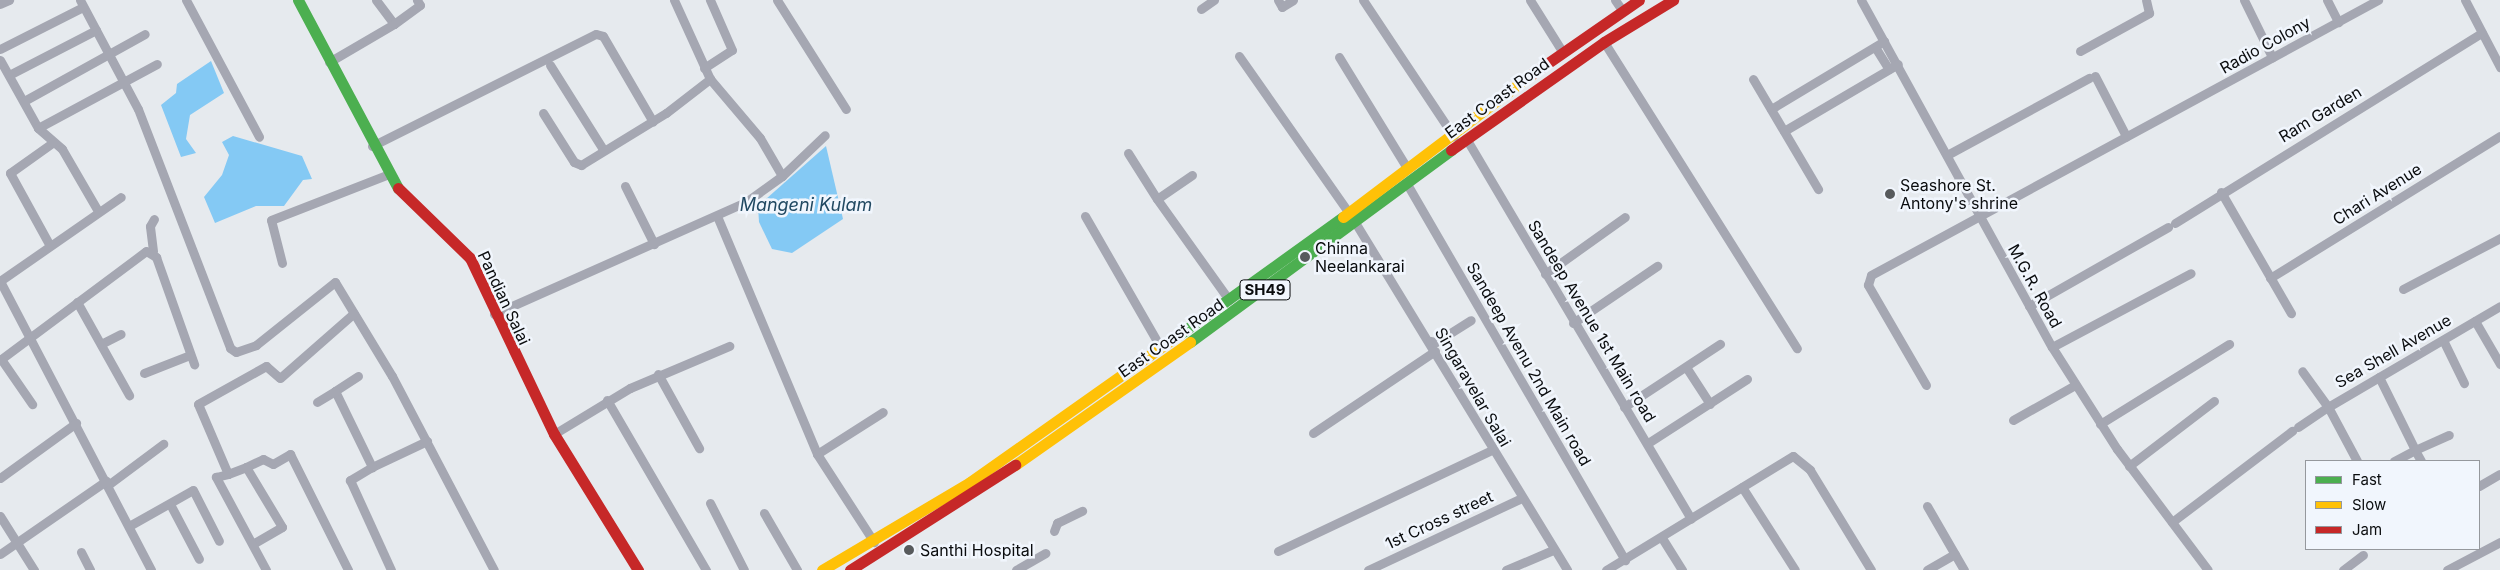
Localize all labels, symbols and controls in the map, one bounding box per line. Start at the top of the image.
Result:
street label: Radio Colony [2217,12,2313,78]
street label: East Coast Road [1441,54,1553,142]
street label: Ram Garden [2275,82,2365,146]
street label: Chari Avenue [2329,159,2425,229]
place label: Seashore St. Antony's shrine [1900,175,2018,213]
marker: Seashore St. Antony's shrine [1884,188,1896,200]
water label: Mangeni Kulam [740,194,872,216]
street label: Sandeep Avenue 1st Main road [1524,216,1660,426]
place label: Chinna Neelankarai [1315,238,1405,276]
street label: M.G.R. Road [2004,241,2066,331]
street label: Pandian Salai [474,248,534,348]
marker: Chinna Neelankarai [1299,251,1311,263]
street label: Sandeep Avenu 2nd Main road [1463,259,1595,469]
road number: SH49 [1239,278,1291,302]
street label: East Coast Road [1115,295,1227,381]
street label: Sea Shell Avenue [2332,310,2454,392]
street label: Singaravelar Salai [1431,324,1515,450]
legend [2305,460,2480,550]
text: Fast [2352,470,2382,489]
street label: 1st Cross street [1382,487,1496,553]
text: Slow [2352,495,2386,514]
text: Jam [2352,520,2382,539]
place label: Santhi Hospital [920,540,1034,560]
marker: Santhi Hospital [902,543,916,557]

